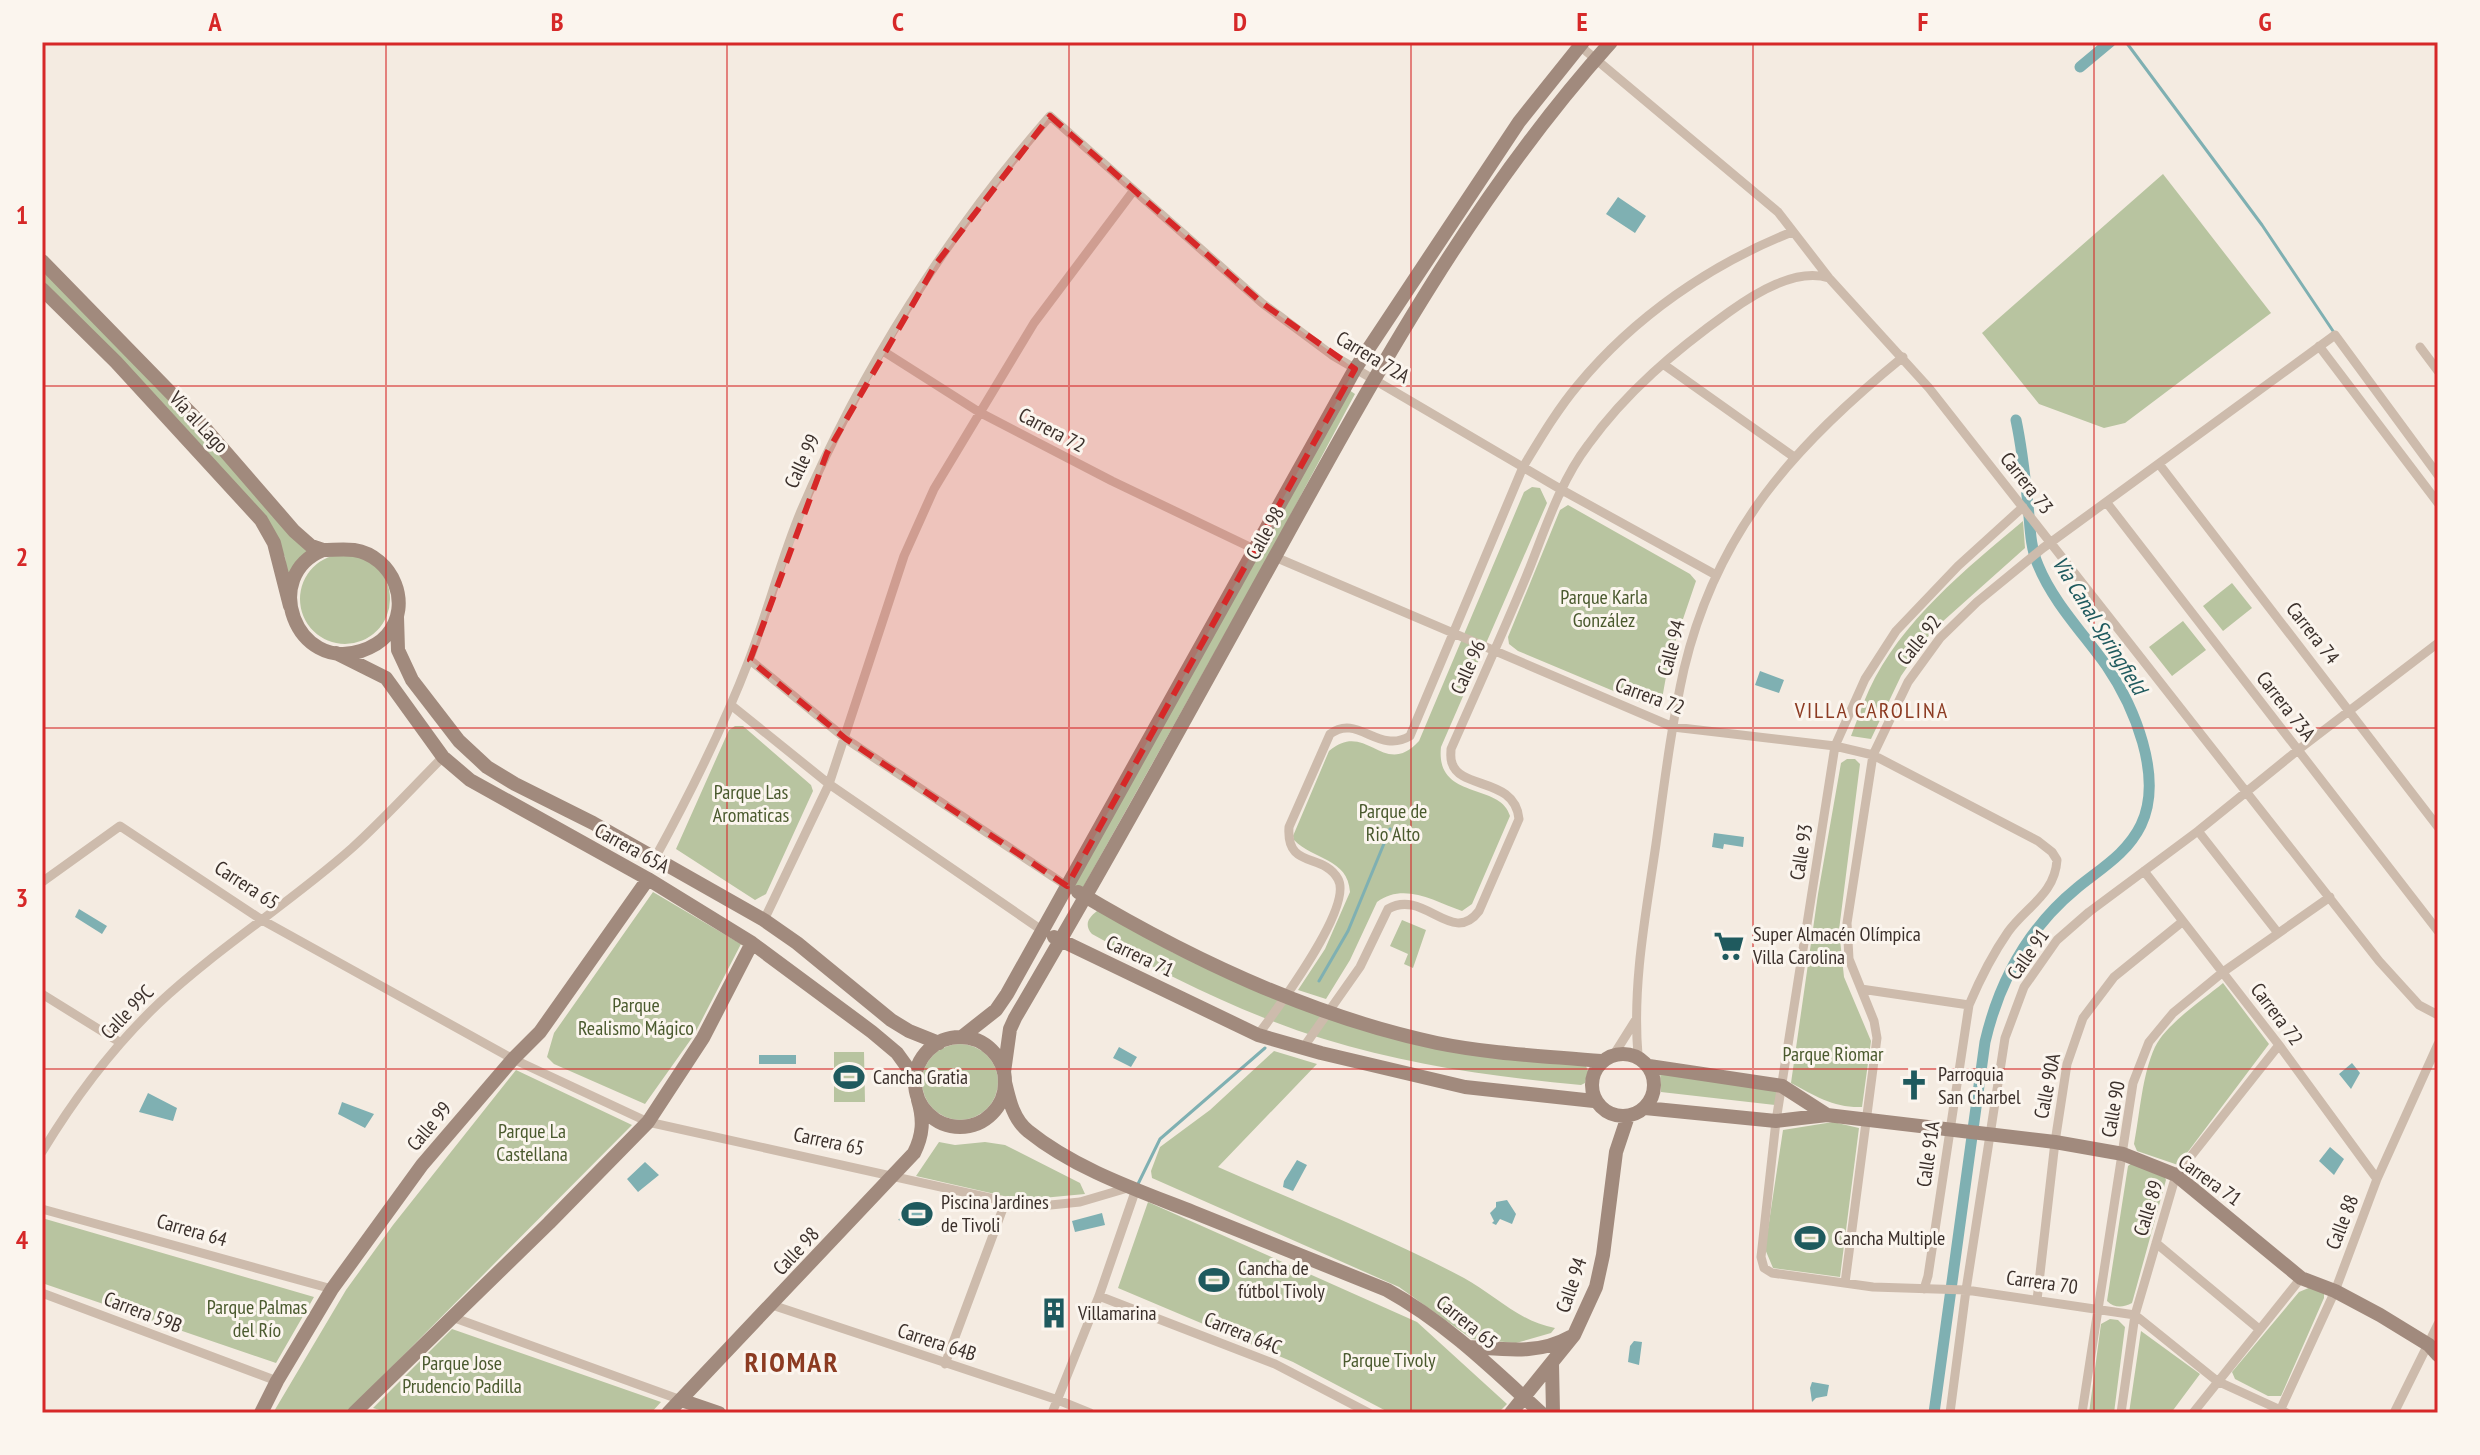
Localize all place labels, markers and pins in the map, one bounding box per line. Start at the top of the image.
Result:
place label: Super Almacén Olímpica Villa Carolina [1752,921,1921,970]
supermarket icon: Super Almacén Olímpica Villa Carolina [1712,929,1746,963]
sports icon: Cancha Gratia [832,1060,866,1094]
place label: Parroquia San Charbel [1938,1061,2021,1110]
place label: Cancha Gratia [873,1064,968,1090]
church icon: Parroquia San Charbel [1897,1068,1931,1102]
place label: Piscina Jardines de Tivoli [941,1189,1049,1238]
sports icon: Piscina Jardines de Tivoli [900,1197,934,1231]
sports icon: Cancha Multiple [1793,1221,1827,1255]
place label: Cancha Multiple [1834,1225,1945,1251]
place label: Cancha de fútbol Tivoly [1238,1255,1325,1304]
sports icon: Cancha de fútbol Tivoly [1197,1263,1231,1297]
building icon: Villamarina [1037,1296,1071,1330]
place label: Villamarina [1077,1300,1157,1326]

